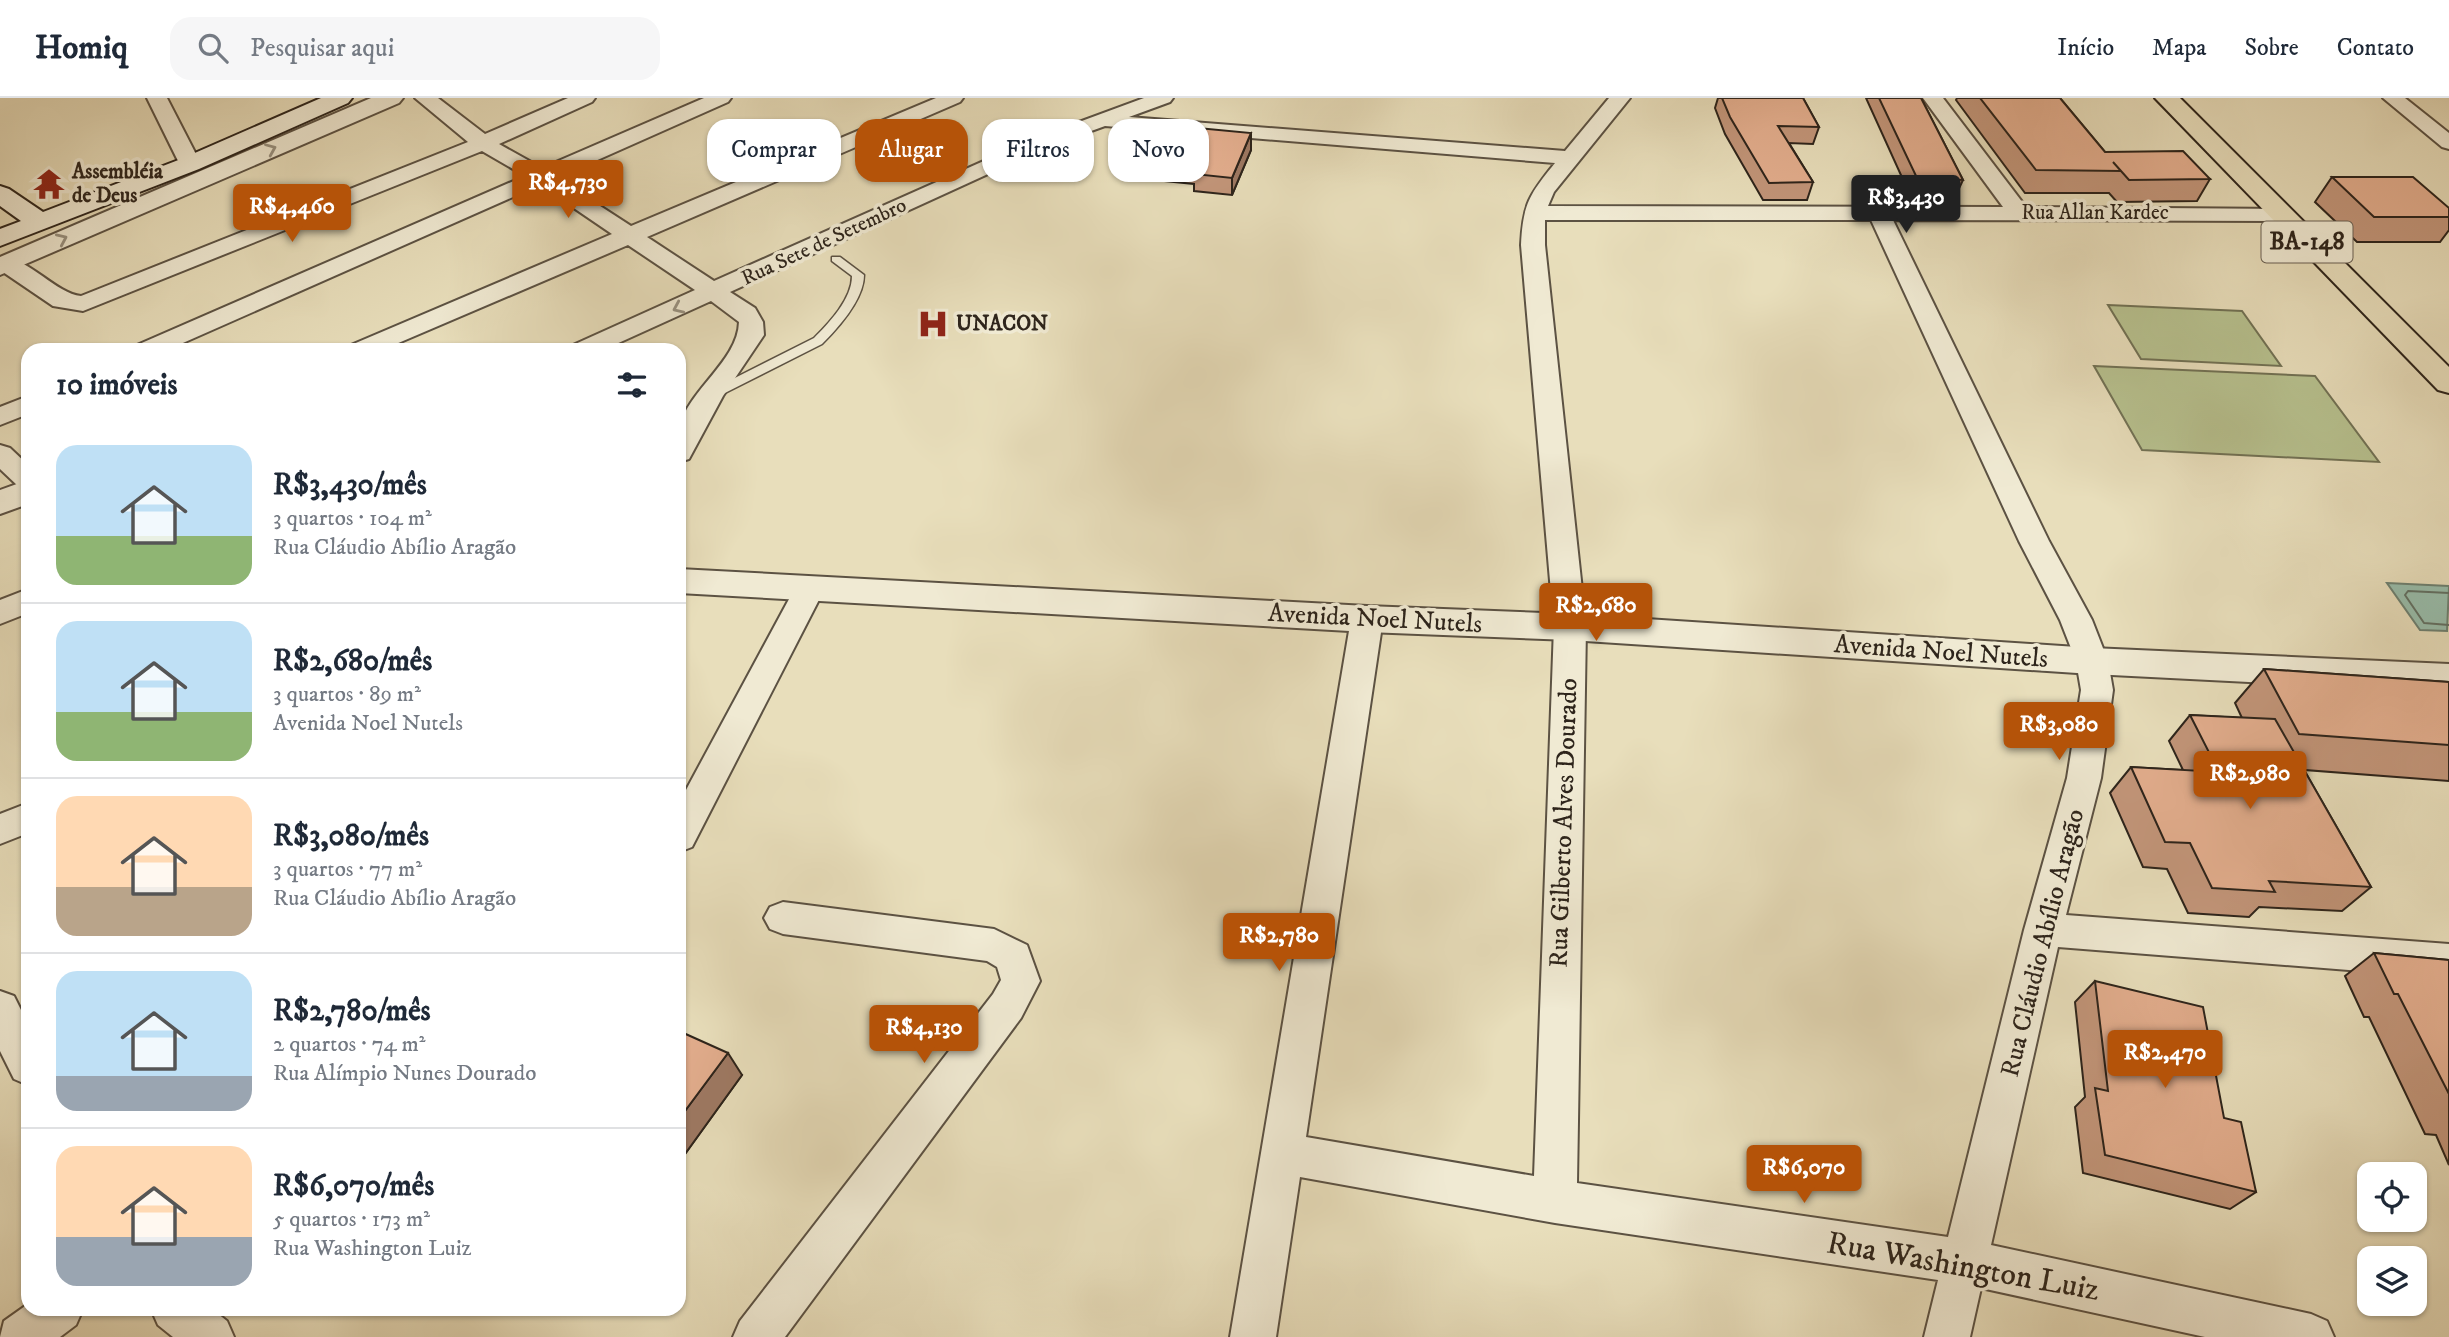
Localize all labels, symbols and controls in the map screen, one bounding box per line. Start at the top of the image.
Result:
search box [170,17,660,80]
text: Homiq [35,28,128,69]
icon: search [194,29,232,67]
text: Pesquisar aqui [250,32,394,65]
text: Início [2057,33,2114,63]
text: Mapa [2152,33,2206,63]
text: Sobre [2244,33,2299,63]
text: Contato [2337,33,2414,63]
chip: Comprar [707,119,841,182]
chip: Alugar [855,119,968,182]
chip: Filtros [982,119,1094,182]
chip: Novo [1108,119,1209,182]
one-way arrow [264,143,276,157]
place label: Assembléia de Deus [71,159,164,209]
pin: R$4,730 [503,160,633,220]
temple icon: Assembléia de Deus [32,167,66,201]
text: R$4,730 [528,168,608,197]
pin: R$3,430 [1841,176,1971,235]
text: R$3,430 [1867,183,1945,212]
pin: R$4,460 [227,184,357,244]
text: R$4,460 [249,192,335,221]
street label: Rua Sete de Setembro [737,192,911,292]
street label: Rua Allan Kardec [2021,200,2169,226]
road number: BA-148 [2262,222,2352,262]
one-way arrow [55,233,68,247]
one-way arrow [673,300,685,314]
hospital icon: UNACON [916,307,950,341]
place label: UNACON [956,311,1048,337]
icon: filters [613,366,651,404]
text: 10 imóveis [56,367,178,404]
text: R$3,430/mês [273,467,427,504]
icon: home [112,473,196,557]
text: 3 quartos · 104 m² [273,504,432,533]
text: Rua Cláudio Abílio Aragão [273,533,516,562]
pin: R$2,680 [1531,584,1661,643]
text: R$2,680 [1555,591,1637,620]
street label: Avenida Noel Nutels [1267,597,1483,641]
street label: Avenida Noel Nutels [1833,628,2049,676]
text: R$2,680/mês [273,643,432,680]
icon: home [112,649,196,733]
street label: Rua Gilberto Alves Dourado [1542,678,1586,968]
text: 3 quartos · 89 m² [273,680,421,709]
pin: R$3,080 [1994,702,2124,762]
text: Avenida Noel Nutels [273,709,463,738]
text: R$3,080 [2020,710,2098,739]
pin: R$2,980 [2185,752,2315,811]
text: R$2,980 [2210,759,2290,788]
street label: Rua Cláudio Abílio Aragão [1994,806,2092,1080]
text: R$3,080/mês [273,818,429,855]
icon: home [112,824,196,908]
text: 3 quartos · 77 m² [273,855,422,884]
text: Rua Cláudio Abílio Aragão [273,884,516,913]
pin: R$2,780 [1214,914,1344,973]
text: R$2,780 [1239,921,1319,950]
text: R$2,780/mês [273,993,431,1030]
icon: home [112,999,196,1083]
pin: R$4,130 [859,1006,989,1065]
text: R$4,130 [885,1013,963,1042]
text: 2 quartos · 74 m² [273,1030,426,1059]
pin: R$2,470 [2100,1030,2230,1090]
text: R$2,470 [2123,1038,2207,1067]
text: Rua Alímpio Nunes Dourado [273,1059,536,1088]
pin: R$6,070 [1739,1146,1869,1205]
text: R$6,070 [1763,1153,1845,1182]
map controls [2357,1162,2427,1316]
button: locate [2357,1162,2427,1232]
text: R$6,070/mês [273,1168,434,1205]
icon: home [112,1174,196,1258]
text: 5 quartos · 173 m² [273,1205,430,1234]
street label: Rua Washington Luiz [1824,1223,2103,1311]
text: Rua Washington Luiz [273,1234,472,1263]
button: layers [2357,1246,2427,1316]

